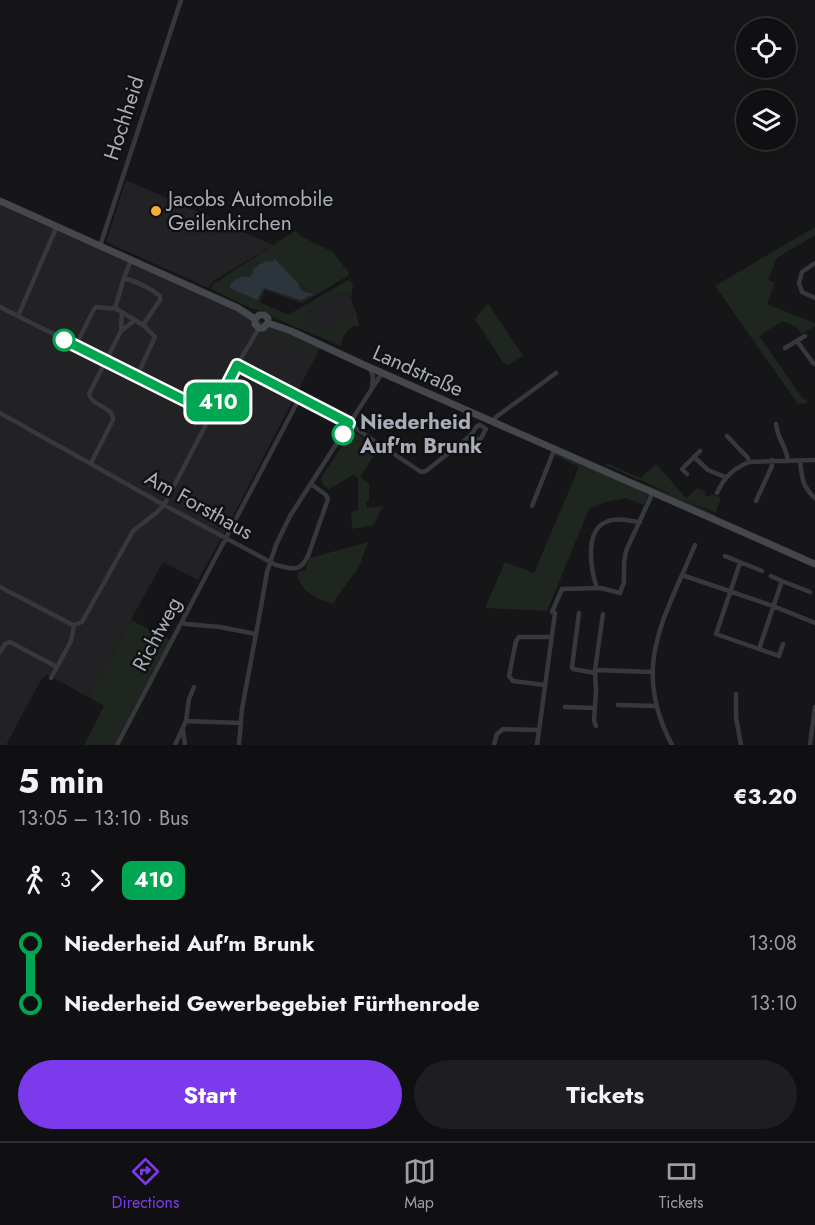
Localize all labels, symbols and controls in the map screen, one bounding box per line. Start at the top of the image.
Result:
map controls [736,18,796,150]
button: locate [736,18,796,78]
street label: Hochheid [96,72,152,164]
button: layers [736,90,796,150]
place label: Jacobs Automobile Geilenkirchen [165,184,333,238]
marker: Jacobs Automobile Geilenkirchen [149,204,163,218]
unlabelled marker [53,329,75,351]
street label: Landstraße [368,338,468,404]
line badge: 410 [184,382,252,422]
text: 410 [198,387,238,417]
place label: Niederheid Auf'm Brunk [359,407,482,461]
marker: Niederheid Auf'm Brunk [332,423,354,445]
street label: Am Forsthaus [140,463,258,547]
street label: Richtweg [125,592,189,676]
text: 5 min [18,758,104,805]
text: €3.20 [733,780,797,812]
text: 13:05 – 13:10 · Bus [18,804,189,833]
icon: walk [18,864,51,897]
icon: forward [80,864,113,897]
text: 410 [134,865,173,895]
text: 3 [60,866,71,895]
text: Niederheid Auf'm Brunk [64,927,315,959]
text: 13:08 [748,929,797,958]
text: Niederheid Gewerbegebiet Fürthenrode [64,987,480,1019]
text: 13:10 [750,989,797,1018]
button: Start [18,1060,402,1129]
button: Tickets [414,1060,797,1129]
tab: Directions [112,1155,179,1214]
tab: Map [403,1155,436,1214]
tab: Tickets [659,1155,703,1214]

